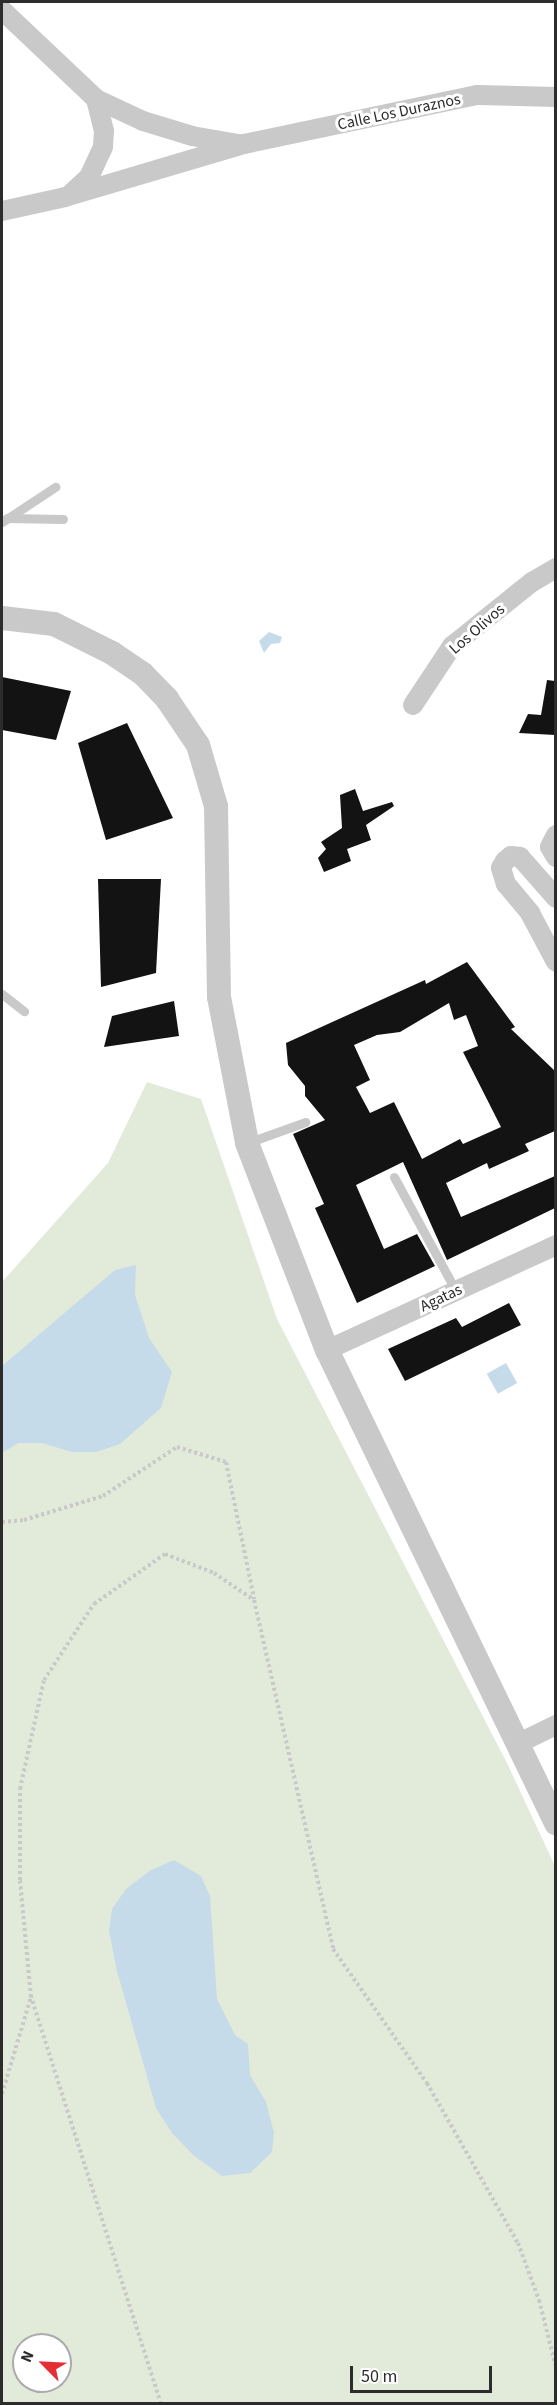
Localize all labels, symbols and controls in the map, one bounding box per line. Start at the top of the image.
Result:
street label: Calle Los Duraznos [336,90,462,134]
street label: Los Olivos [445,600,509,658]
street label: Agatas [417,1280,465,1316]
north arrow [12,2333,72,2393]
text: N [15,2347,40,2366]
scale bar [353,2354,496,2392]
text: 50 m [361,2364,397,2389]

